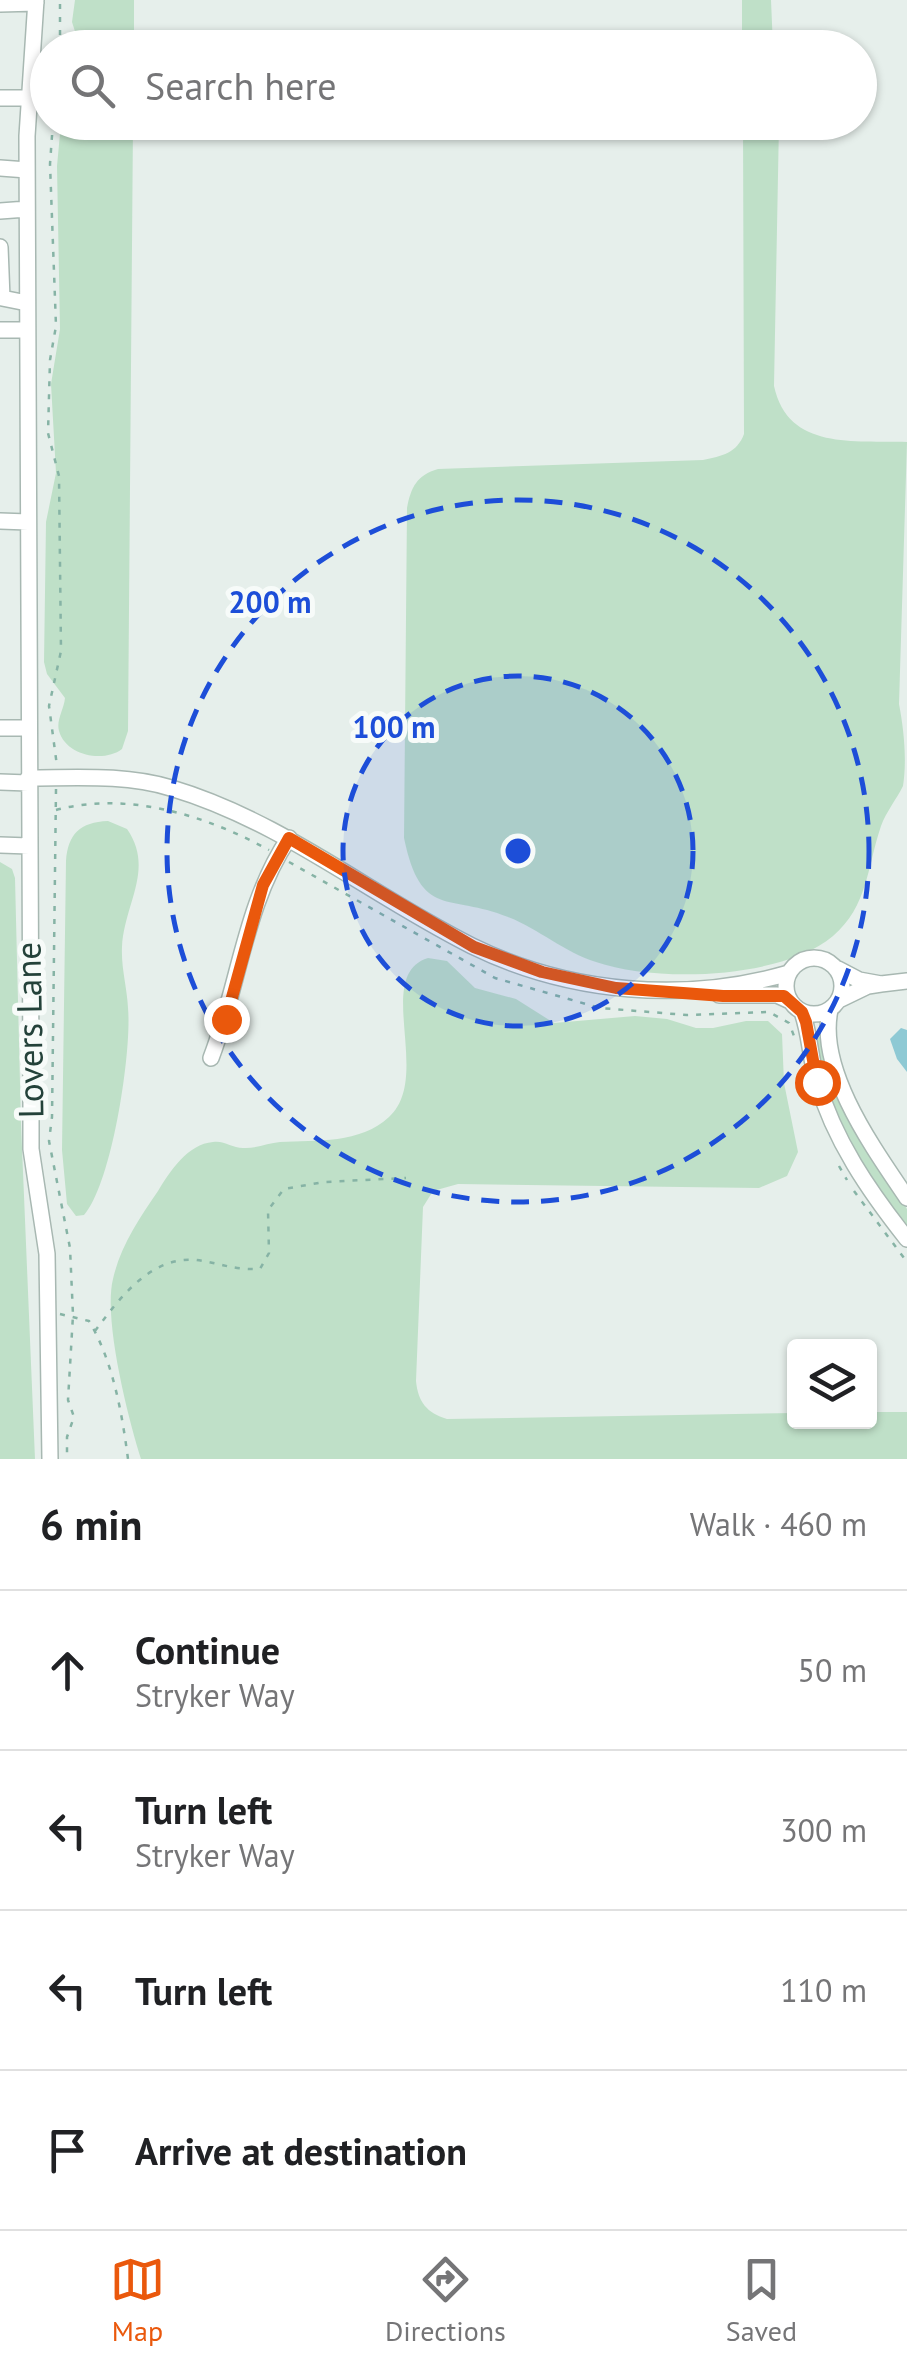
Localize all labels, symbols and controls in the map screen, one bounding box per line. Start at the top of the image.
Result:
search box [30,30,877,140]
icon: search [65,58,120,113]
text: Search here [145,61,337,110]
text: 200 m [229,582,311,621]
text: 100 m [353,707,435,746]
centre of rings [500,833,536,869]
street label: Lovers Lane [4,941,54,1119]
route end [204,997,250,1043]
route start [795,1060,841,1106]
map controls [787,1339,877,1429]
button: layers [787,1339,877,1429]
text: 6 min [40,1497,142,1552]
text: Walk · 460 m [690,1503,867,1545]
text: Continue [135,1625,280,1674]
icon: ahead [40,1643,95,1698]
text: 50 m [798,1649,867,1691]
text: Stryker Way [135,1674,295,1716]
text: Turn left [135,1785,272,1834]
icon: left [40,1803,95,1858]
text: 300 m [780,1809,867,1851]
text: Stryker Way [135,1834,295,1876]
icon: left [40,1963,95,2018]
text: Turn left [135,1966,272,2015]
text: 110 m [780,1969,867,2011]
icon: arrive [40,2123,95,2178]
text: Arrive at destination [135,2126,467,2175]
tab: Map [110,2252,165,2349]
tab: Directions [385,2252,506,2349]
tab: Saved [726,2252,797,2349]

